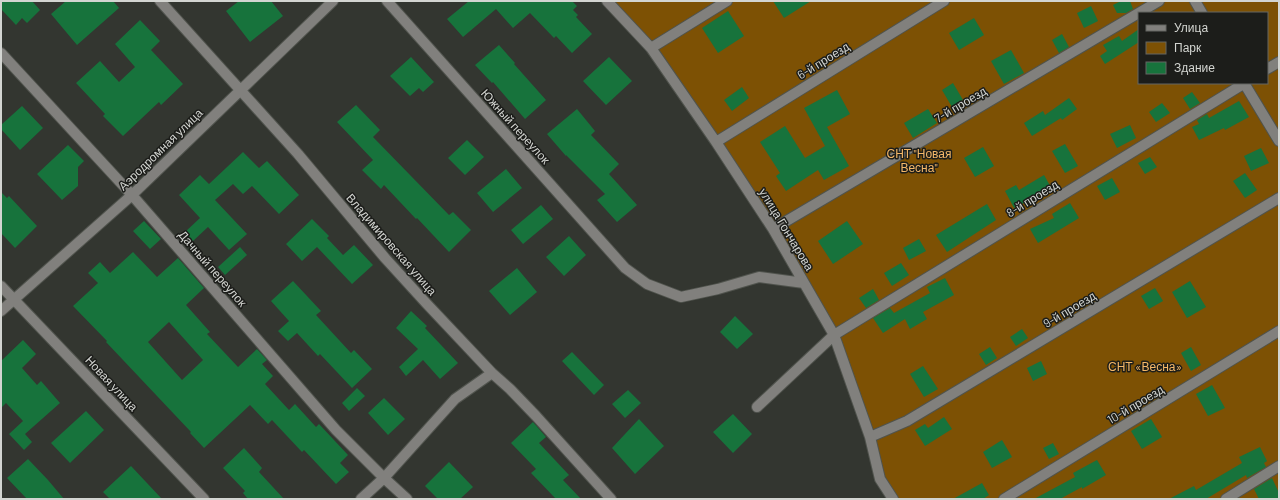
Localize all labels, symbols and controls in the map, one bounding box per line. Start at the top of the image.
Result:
legend [1138,12,1268,84]
text: Улица [1174,20,1208,35]
street label: 6-й проезд [794,39,852,82]
text: Парк [1174,40,1202,55]
text: Здание [1174,60,1215,75]
street label: 7-й проезд [932,83,989,126]
street label: Южный переулок [478,86,554,167]
street label: Аэродромная улица [115,105,206,193]
park label: СНТ "Новая Весна" [887,146,951,174]
street label: 8-й проезд [1003,177,1061,220]
street label: улица Гончарова [756,185,817,274]
street label: Владимировская улица [343,190,440,299]
street label: Дачный переулок [175,227,250,310]
street label: 9-й проезд [1040,288,1098,331]
street label: Новая улица [82,353,141,414]
park label: СНТ «Весна» [1108,359,1182,373]
street label: 10-й проезд [1104,382,1166,427]

